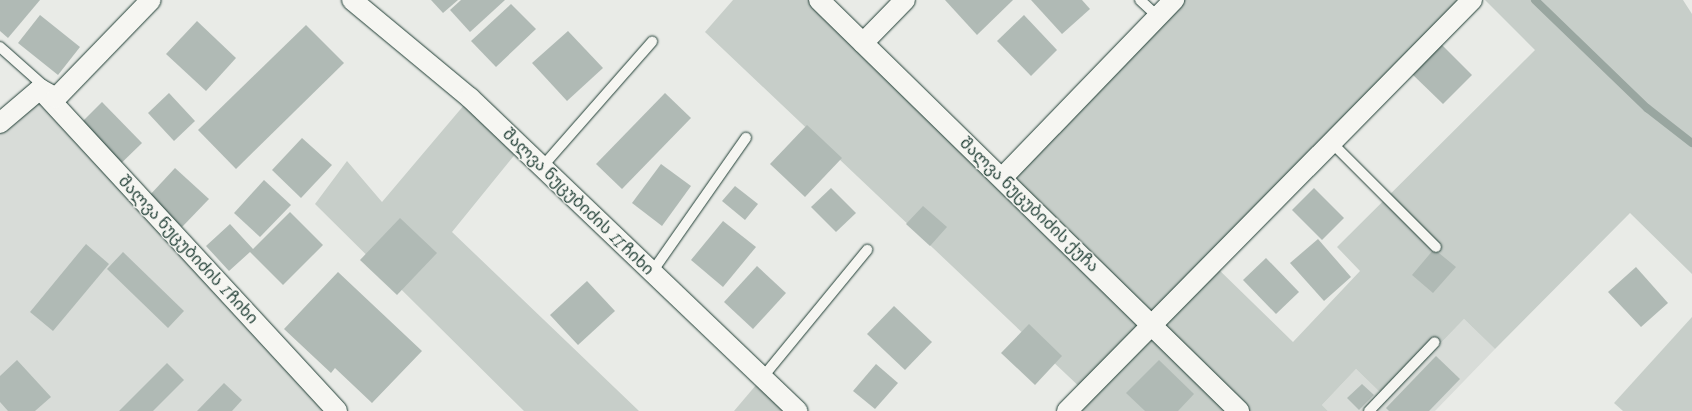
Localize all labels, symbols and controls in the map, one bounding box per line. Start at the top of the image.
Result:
street label: შალვა ნუცუბიძის II ჩიხი [498,125,658,279]
street label: შალვა ნუცუბიძის ქუჩა [956,134,1102,276]
street label: შალვა ნუცუბიძის I ჩიხი [114,172,262,328]

